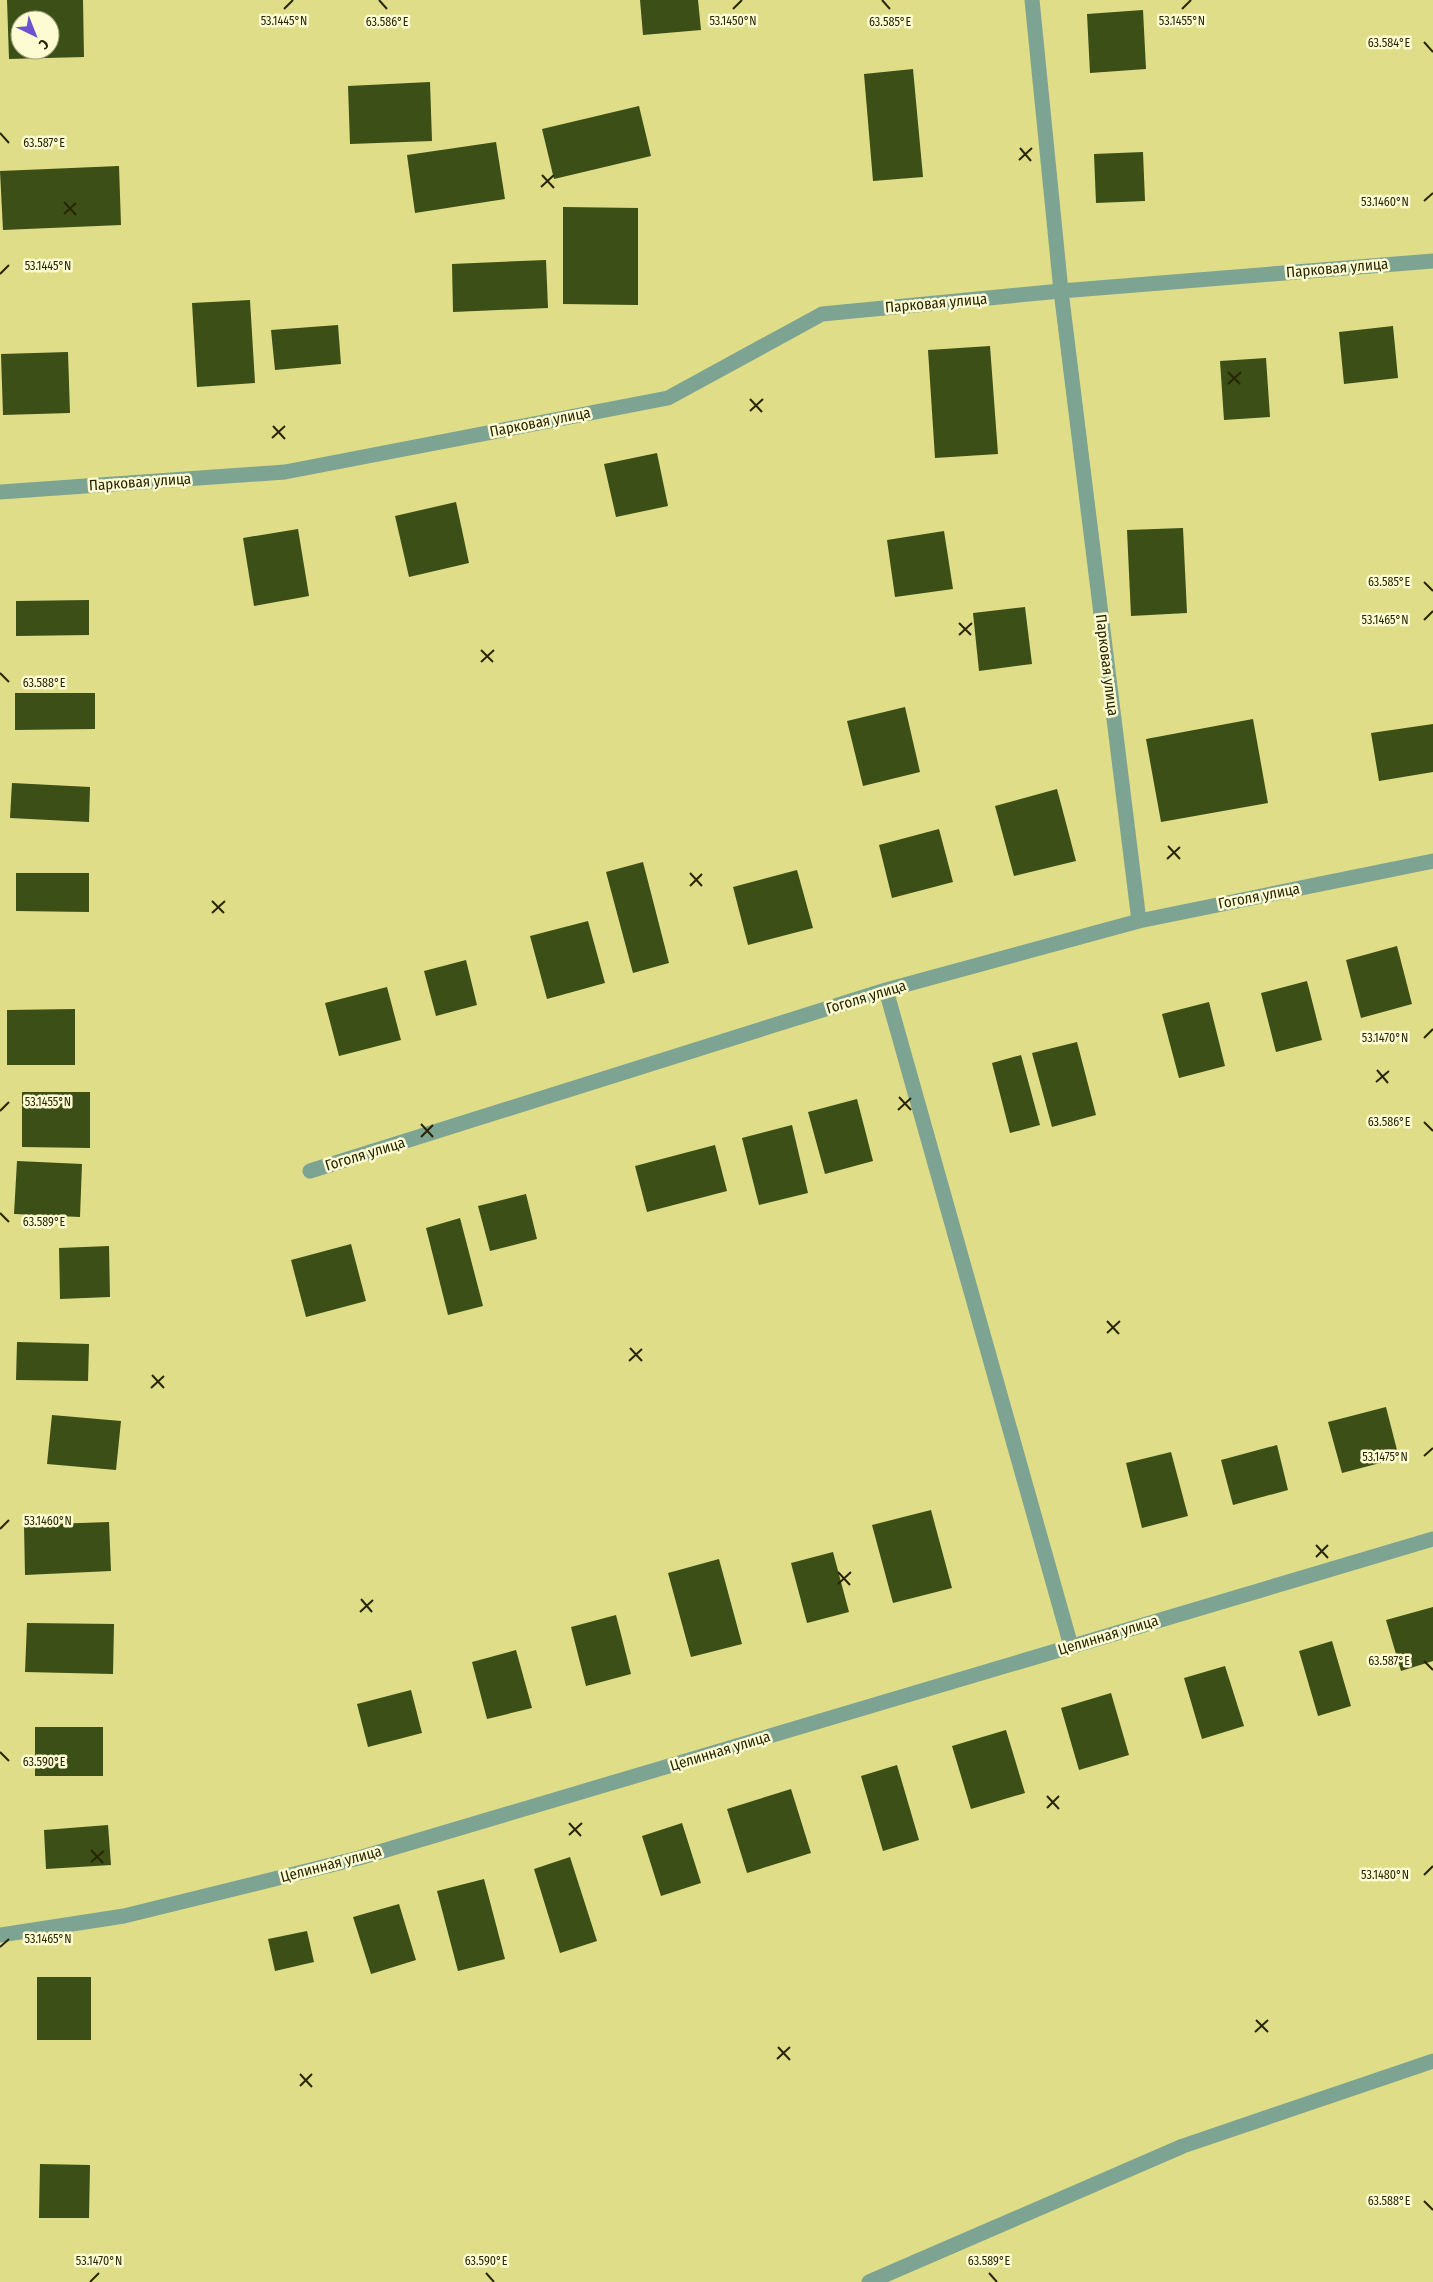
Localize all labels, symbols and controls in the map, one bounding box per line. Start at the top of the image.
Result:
north arrow [10,10,60,60]
text: 53.1445°N [261,14,307,28]
text: 53.1450°N [709,14,757,28]
text: 53.1455°N [1159,14,1205,28]
text: 63.586°E [366,15,409,29]
text: 63.585°E [869,15,911,29]
text: С [35,35,52,53]
text: 63.584°E [1368,36,1411,50]
text: 63.587°E [23,136,65,150]
text: 53.1460°N [1361,195,1409,209]
street label: Парковая улица [1285,255,1389,281]
text: 53.1445°N [25,259,71,273]
street label: Парковая улица [884,290,988,316]
street label: Парковая улица [488,403,592,441]
street label: Парковая улица [88,469,192,495]
text: 63.585°E [1368,575,1410,589]
street label: Парковая улица [1092,613,1122,717]
text: 53.1465°N [1362,613,1408,627]
text: 63.588°E [23,676,66,690]
street label: Гоголя улица [1217,879,1301,913]
street label: Гоголя улица [824,976,908,1018]
text: 53.1470°N [1362,1031,1408,1045]
text: 53.1455°N [25,1095,71,1109]
text: 63.586°E [1368,1115,1411,1129]
street label: Гоголя улица [323,1133,407,1175]
text: 63.589°E [23,1215,66,1229]
text: 53.1475°N [1362,1450,1408,1464]
text: 53.1460°N [24,1514,72,1528]
street label: Целинная улица [1056,1611,1160,1659]
text: 63.587°E [1368,1654,1410,1668]
street label: Целинная улица [668,1727,772,1775]
text: 63.590°E [23,1755,66,1769]
street label: Целинная улица [278,1842,384,1886]
text: 53.1480°N [1361,1868,1409,1882]
text: 53.1465°N [25,1932,71,1946]
text: 63.588°E [1368,2194,1411,2208]
text: 53.1470°N [76,2254,122,2268]
text: 63.590°E [465,2254,508,2268]
text: 63.589°E [968,2254,1011,2268]

